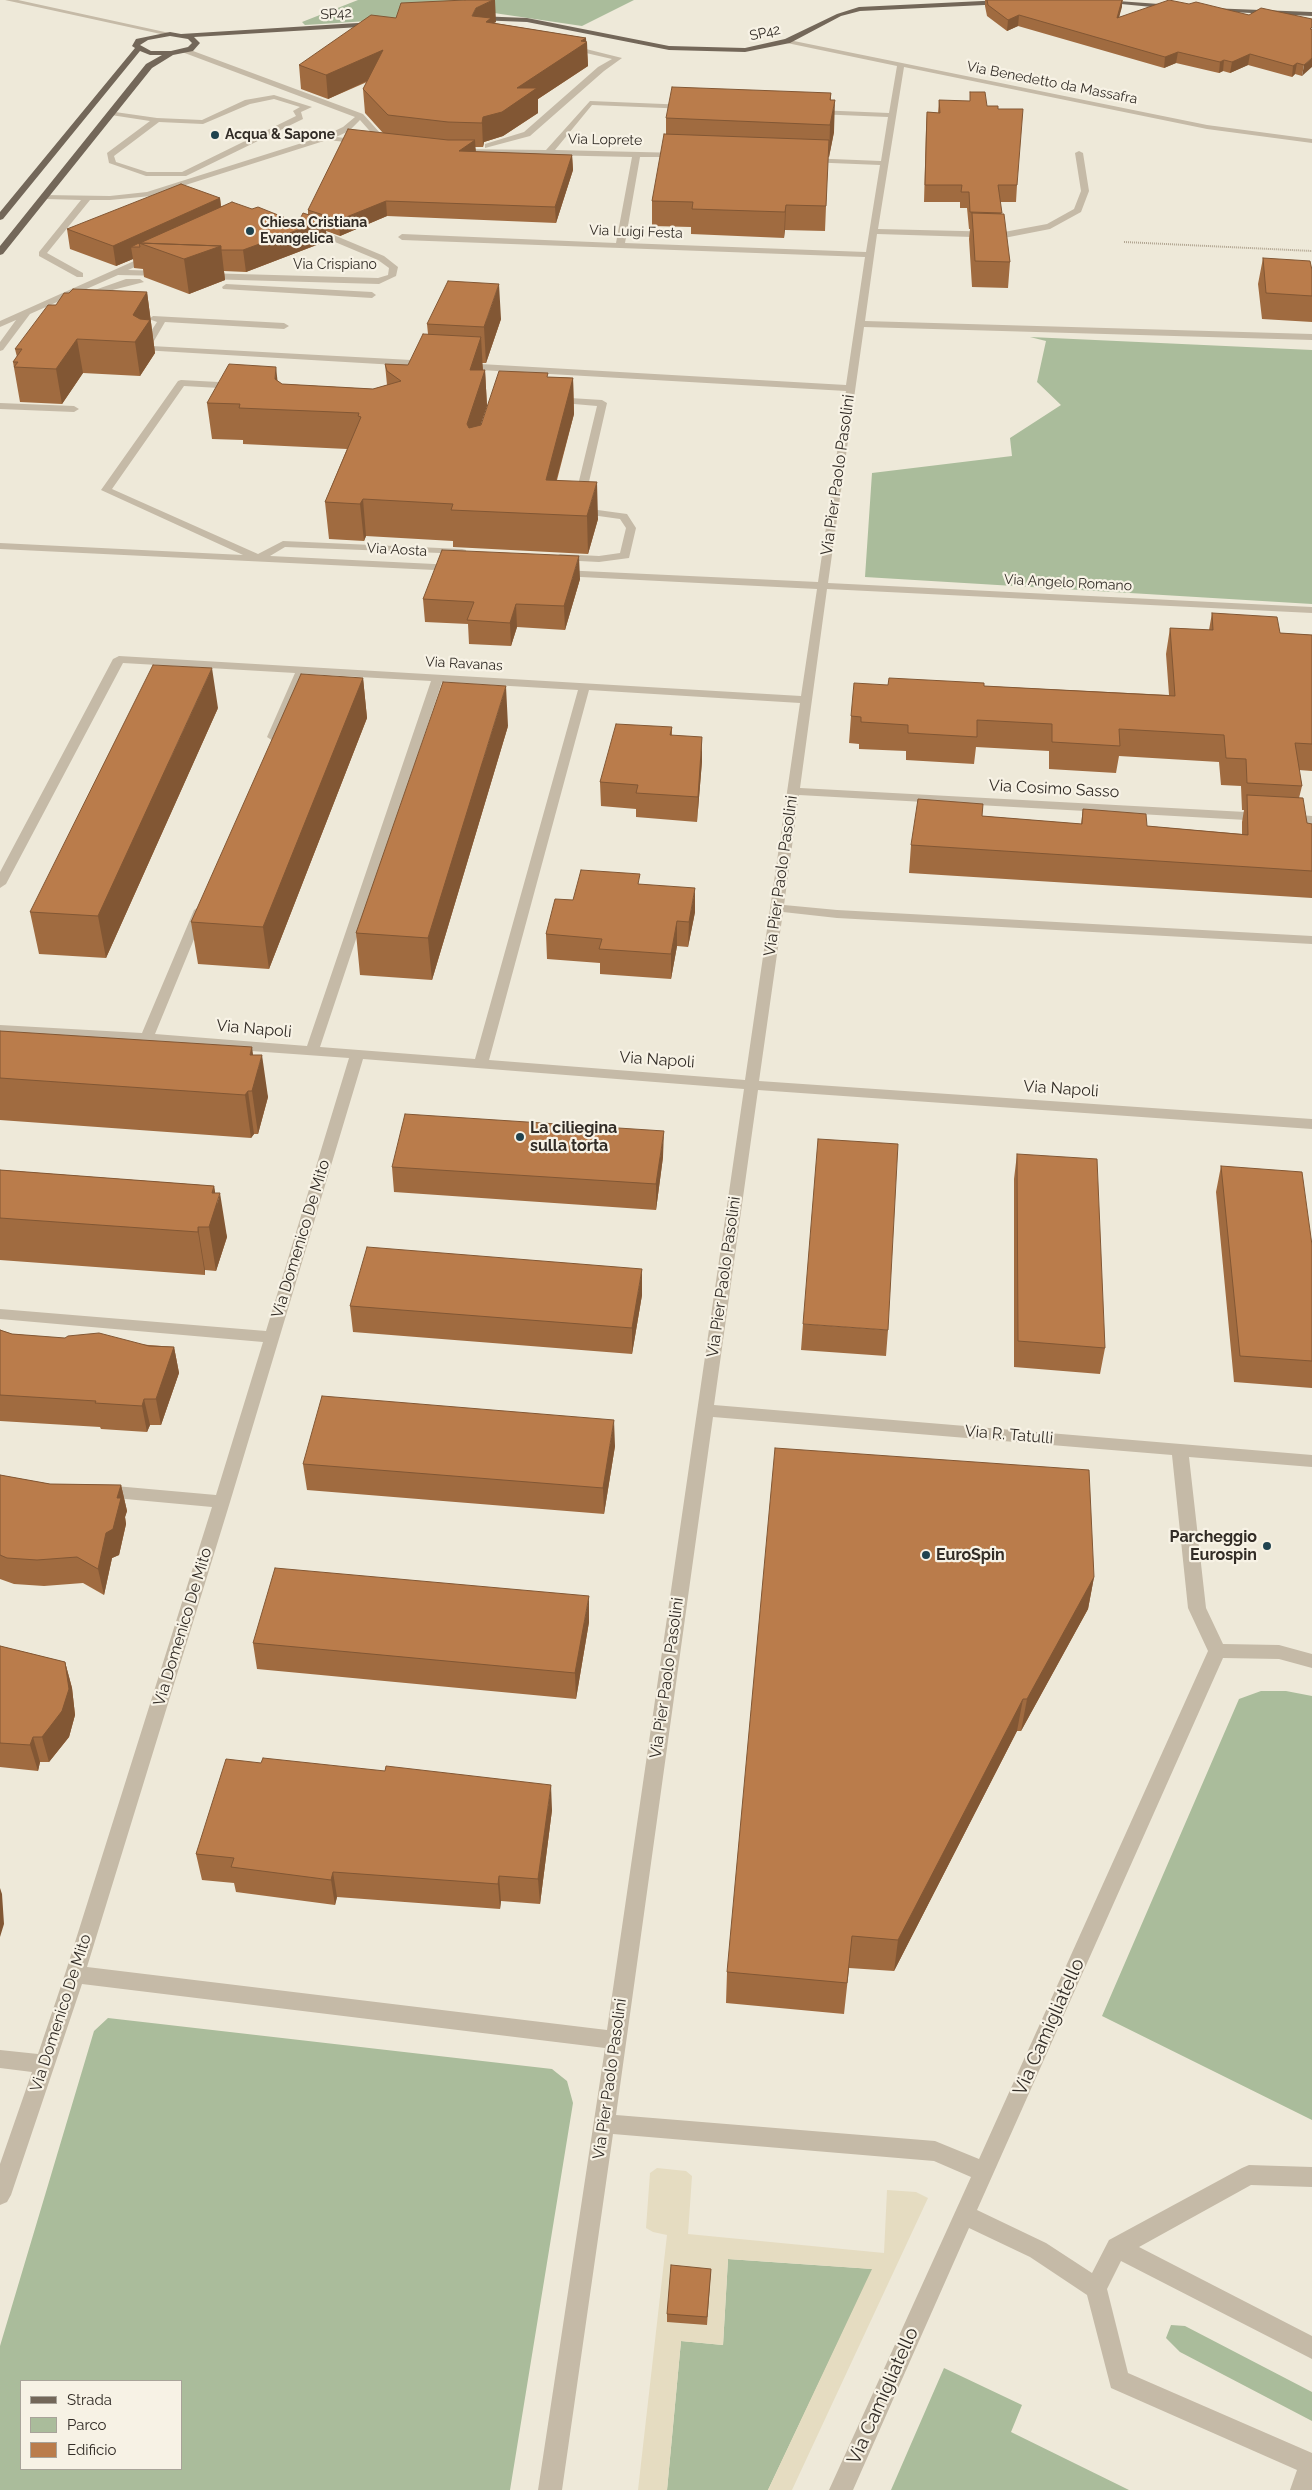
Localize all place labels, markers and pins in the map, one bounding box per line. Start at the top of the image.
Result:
place label: Acqua & Sapone [225,127,335,143]
marker: Acqua & Sapone [209,129,221,141]
place label: Chiesa Cristiana Evangelica [260,215,367,248]
marker: Chiesa Cristiana Evangelica [244,225,256,237]
place label: La ciliegina sulla torta [530,1118,617,1156]
marker: La ciliegina sulla torta [514,1131,526,1143]
place label: Parcheggio Eurospin [1170,1527,1257,1565]
marker: Parcheggio Eurospin [1261,1540,1273,1552]
place label: EuroSpin [936,1545,1005,1565]
marker: EuroSpin [920,1549,932,1561]

